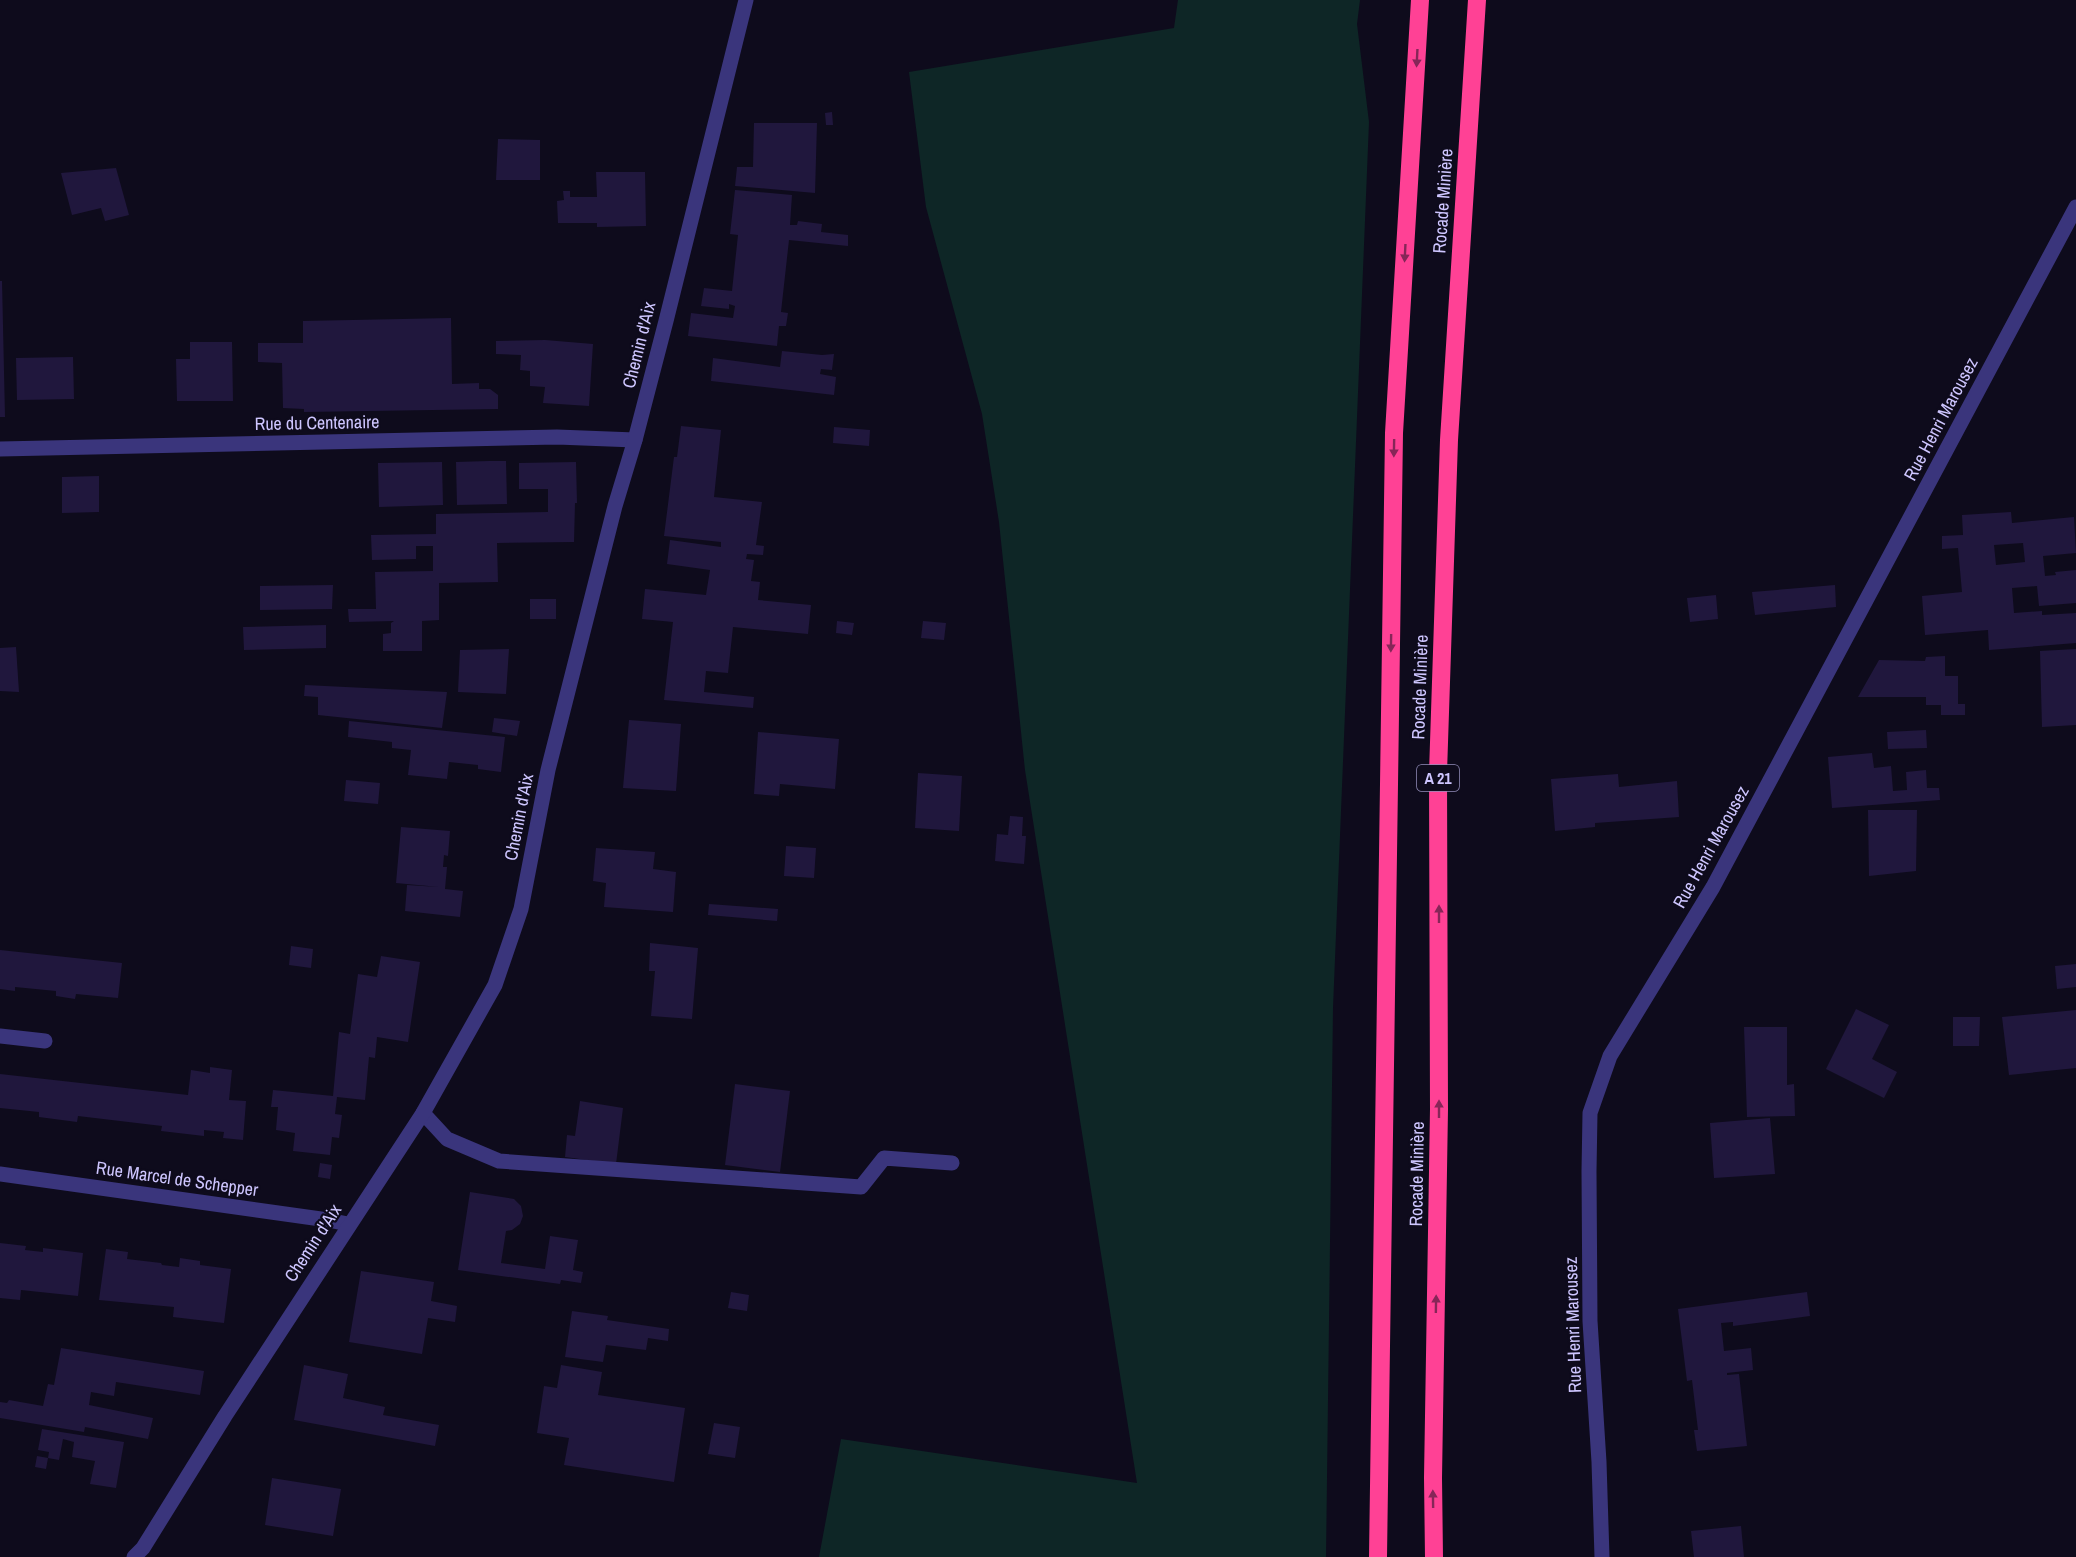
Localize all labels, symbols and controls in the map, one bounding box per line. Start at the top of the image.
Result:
one-way arrow [1412,49,1421,68]
street label: Rocade Minière [1426,148,1459,254]
one-way arrow [1400,244,1410,263]
street label: Chemin d'Aix [616,298,661,391]
street label: Rue Henri Marousez [1898,353,1984,485]
street label: Rue du Centenaire [254,409,380,436]
one-way arrow [1389,438,1399,457]
one-way arrow [1386,633,1396,652]
street label: Rocade Minière [1405,634,1434,740]
road number: A 21 [1417,765,1459,791]
street label: Chemin d'Aix [498,771,539,863]
street label: Rue Henri Marousez [1667,781,1755,912]
one-way arrow [1434,904,1444,923]
one-way arrow [1434,1099,1444,1118]
street label: Rocade Minière [1403,1121,1430,1227]
street label: Rue Marcel de Schepper [94,1155,260,1202]
street label: Chemin d'Aix [278,1198,347,1287]
street label: Rue Henri Marousez [1558,1257,1587,1393]
one-way arrow [1431,1294,1441,1313]
one-way arrow [1428,1489,1438,1508]

